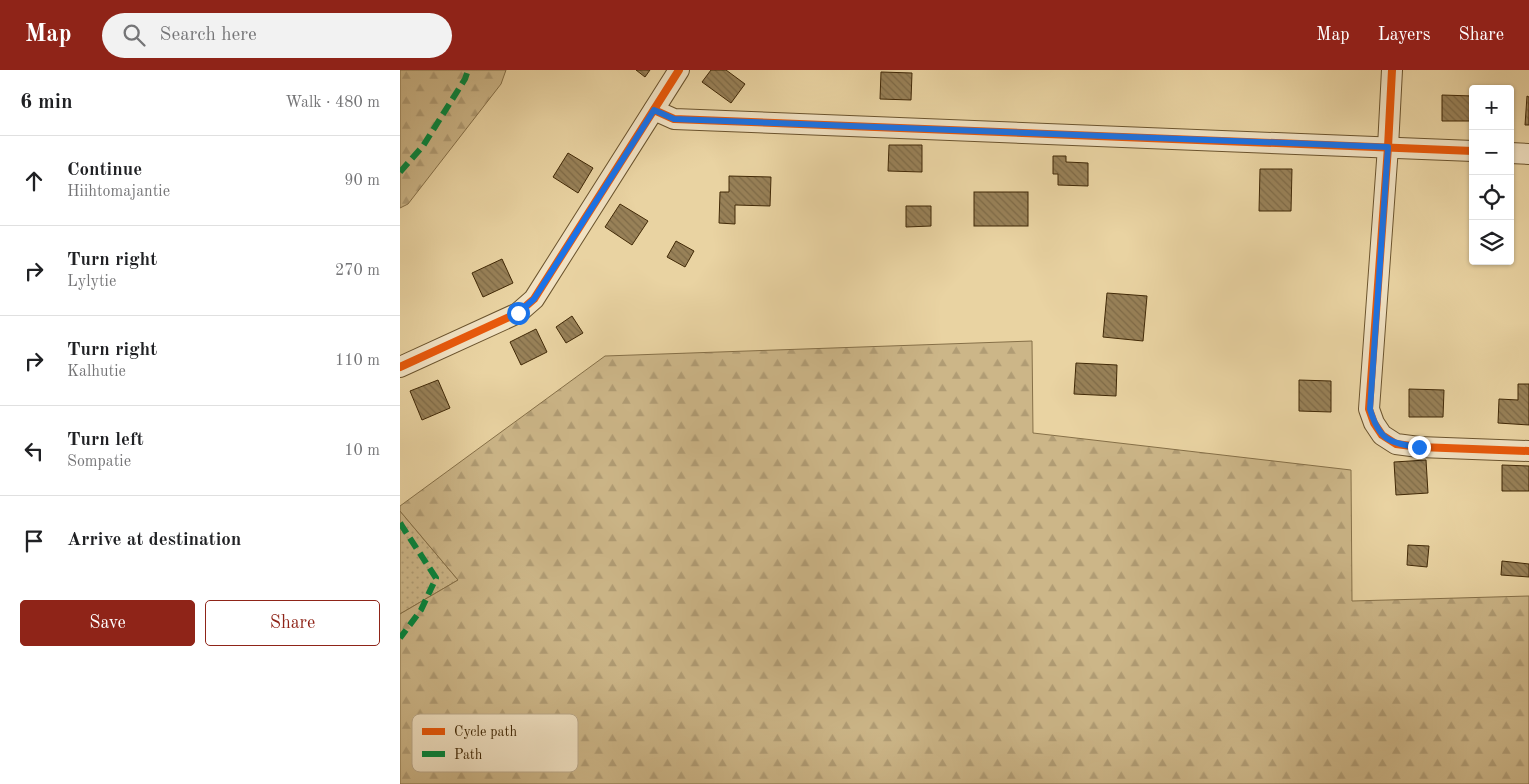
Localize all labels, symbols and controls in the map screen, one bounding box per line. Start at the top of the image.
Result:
search box [102,13,452,58]
icon: search [120,21,148,49]
text: Map [25,23,72,47]
text: Search here [160,26,257,45]
text: Map [1316,26,1350,44]
text: Layers [1378,26,1430,44]
text: Share [1458,26,1504,44]
map controls [1469,85,1514,265]
button: + [1469,85,1514,130]
text: 6 min [20,92,73,113]
text: Walk · 480 m [285,95,380,111]
button: − [1469,130,1514,175]
text: Continue [67,161,142,180]
icon: ahead [20,167,48,195]
text: 90 m [344,173,380,189]
button: locate [1469,175,1514,220]
text: Hiihtomajantie [67,184,170,200]
button: layers [1469,220,1514,265]
text: Turn right [67,251,157,270]
icon: right [20,257,48,285]
text: 270 m [335,263,380,279]
text: Lylytie [67,274,116,290]
route start [507,302,530,325]
text: Turn right [67,341,157,360]
icon: right [20,347,48,375]
text: 110 m [335,353,380,369]
text: Kalhutie [67,364,126,380]
text: Turn left [67,431,144,450]
route end [1408,436,1431,459]
icon: left [20,437,48,465]
text: 10 m [344,443,380,459]
text: Sompatie [67,454,131,470]
icon: arrive [20,527,48,555]
text: Arrive at destination [67,531,241,550]
button: Save [20,600,195,646]
button: Share [205,600,380,646]
legend [412,714,578,772]
text: Cycle path [454,725,517,739]
text: Path [454,748,483,762]

